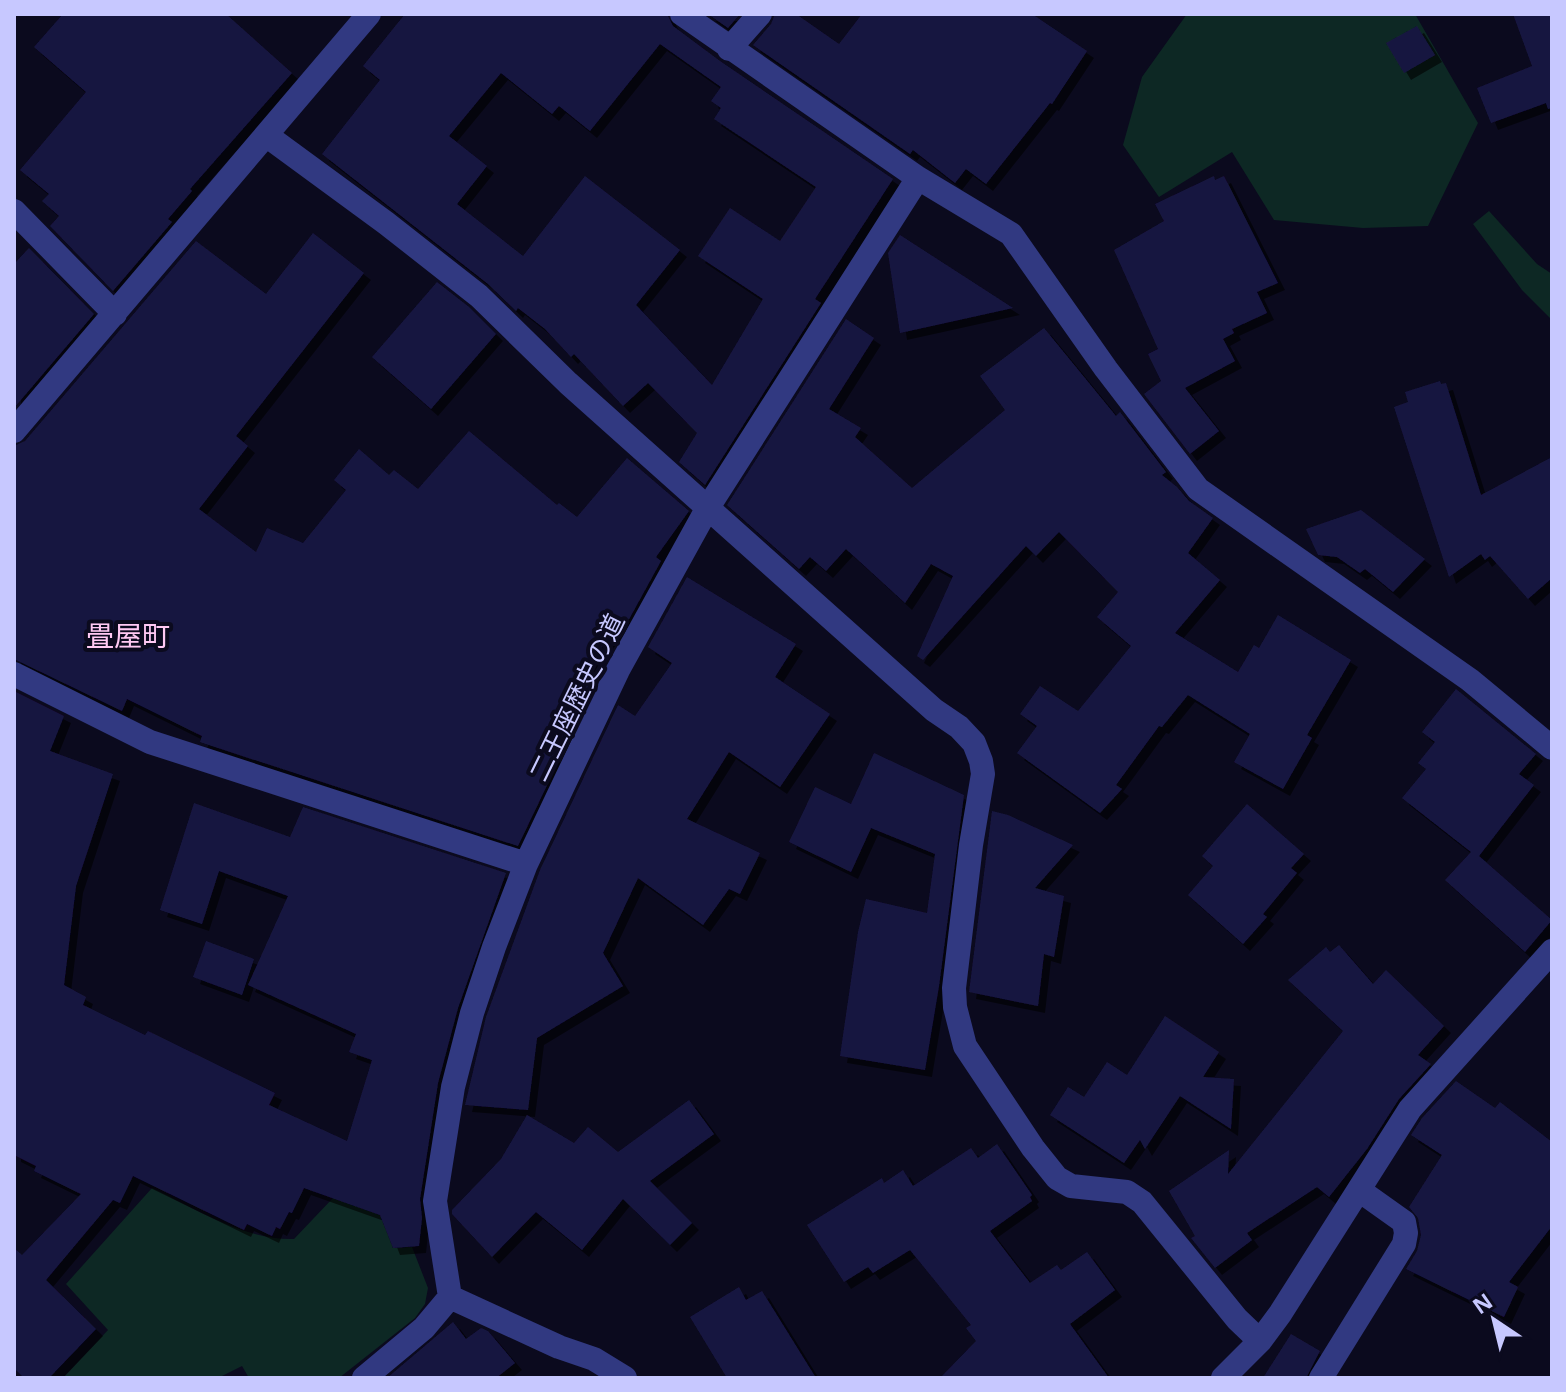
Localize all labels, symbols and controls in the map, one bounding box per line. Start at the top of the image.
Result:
street label: 二王座歴史の道 [520,607,632,787]
district label: 畳屋町 [86,616,170,654]
north arrow [1454,1280,1534,1360]
text: N [1466,1285,1498,1320]

